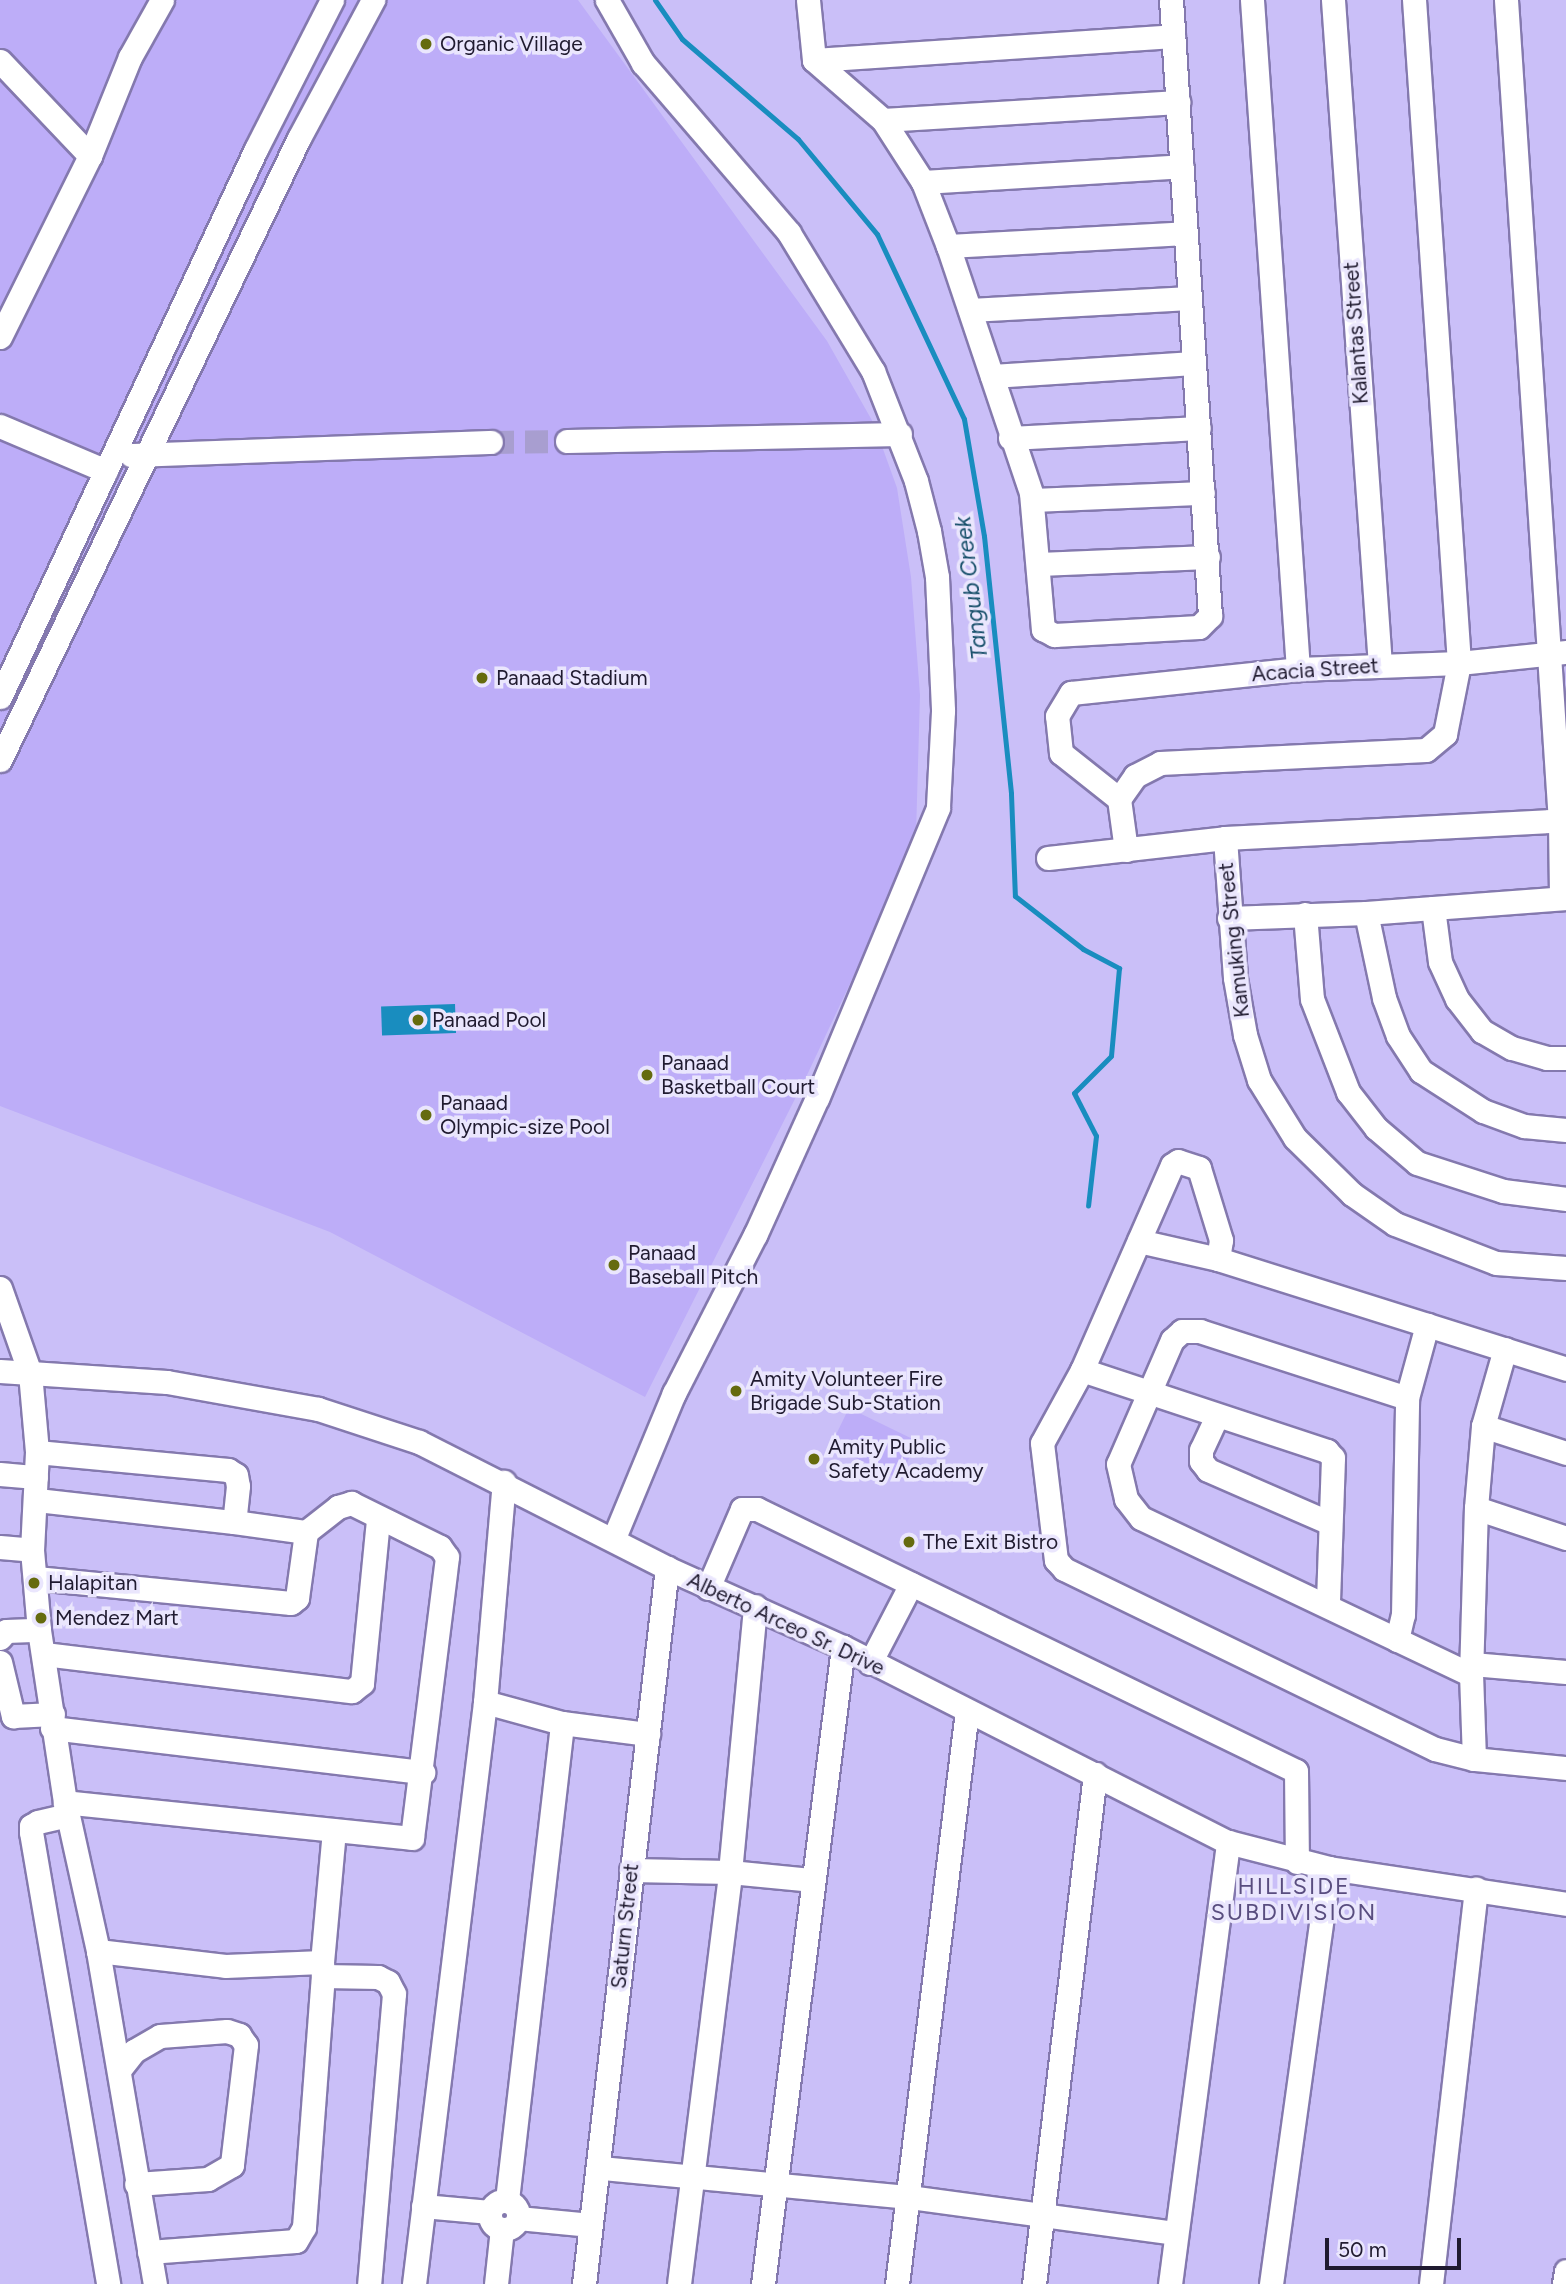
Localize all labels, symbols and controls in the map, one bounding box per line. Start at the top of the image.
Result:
place label: Organic Village [440,31,583,57]
marker: Organic Village [418,36,434,52]
street label: Kalantas Street [1338,261,1374,405]
water label: Tangub Creek [949,515,993,661]
street label: Acacia Street [1251,653,1379,687]
place label: Panaad Stadium [496,665,648,691]
marker: Panaad Stadium [474,670,490,686]
street label: Kamuking Street [1213,861,1255,1019]
place label: Panaad Pool [432,1007,546,1033]
marker: Panaad Pool [410,1012,426,1028]
place label: Panaad Basketball Court [661,1050,815,1100]
marker: Panaad Basketball Court [639,1067,655,1083]
place label: Panaad Olympic-size Pool [440,1090,610,1140]
marker: Panaad Olympic-size Pool [418,1107,434,1123]
place label: Panaad Baseball Pitch [628,1240,758,1290]
marker: Panaad Baseball Pitch [606,1257,622,1273]
place label: Amity Volunteer Fire Brigade Sub-Station [750,1366,943,1416]
marker: Amity Volunteer Fire Brigade Sub-Station [728,1383,744,1399]
place label: Amity Public Safety Academy [828,1434,984,1484]
marker: Amity Public Safety Academy [806,1451,822,1467]
place label: The Exit Bistro [923,1529,1058,1555]
marker: The Exit Bistro [901,1534,917,1550]
street label: Alberto Arceo Sr. Drive [683,1567,889,1681]
place label: Halapitan [48,1570,137,1596]
marker: Halapitan [26,1575,42,1591]
place label: Mendez Mart [55,1605,179,1631]
marker: Mendez Mart [33,1610,49,1626]
street label: Saturn Street [606,1862,644,1990]
district label: HILLSIDE SUBDIVISION [1212,1872,1376,1926]
scale bar [1328,2224,1464,2268]
text: 50 m [1338,2237,1387,2262]

